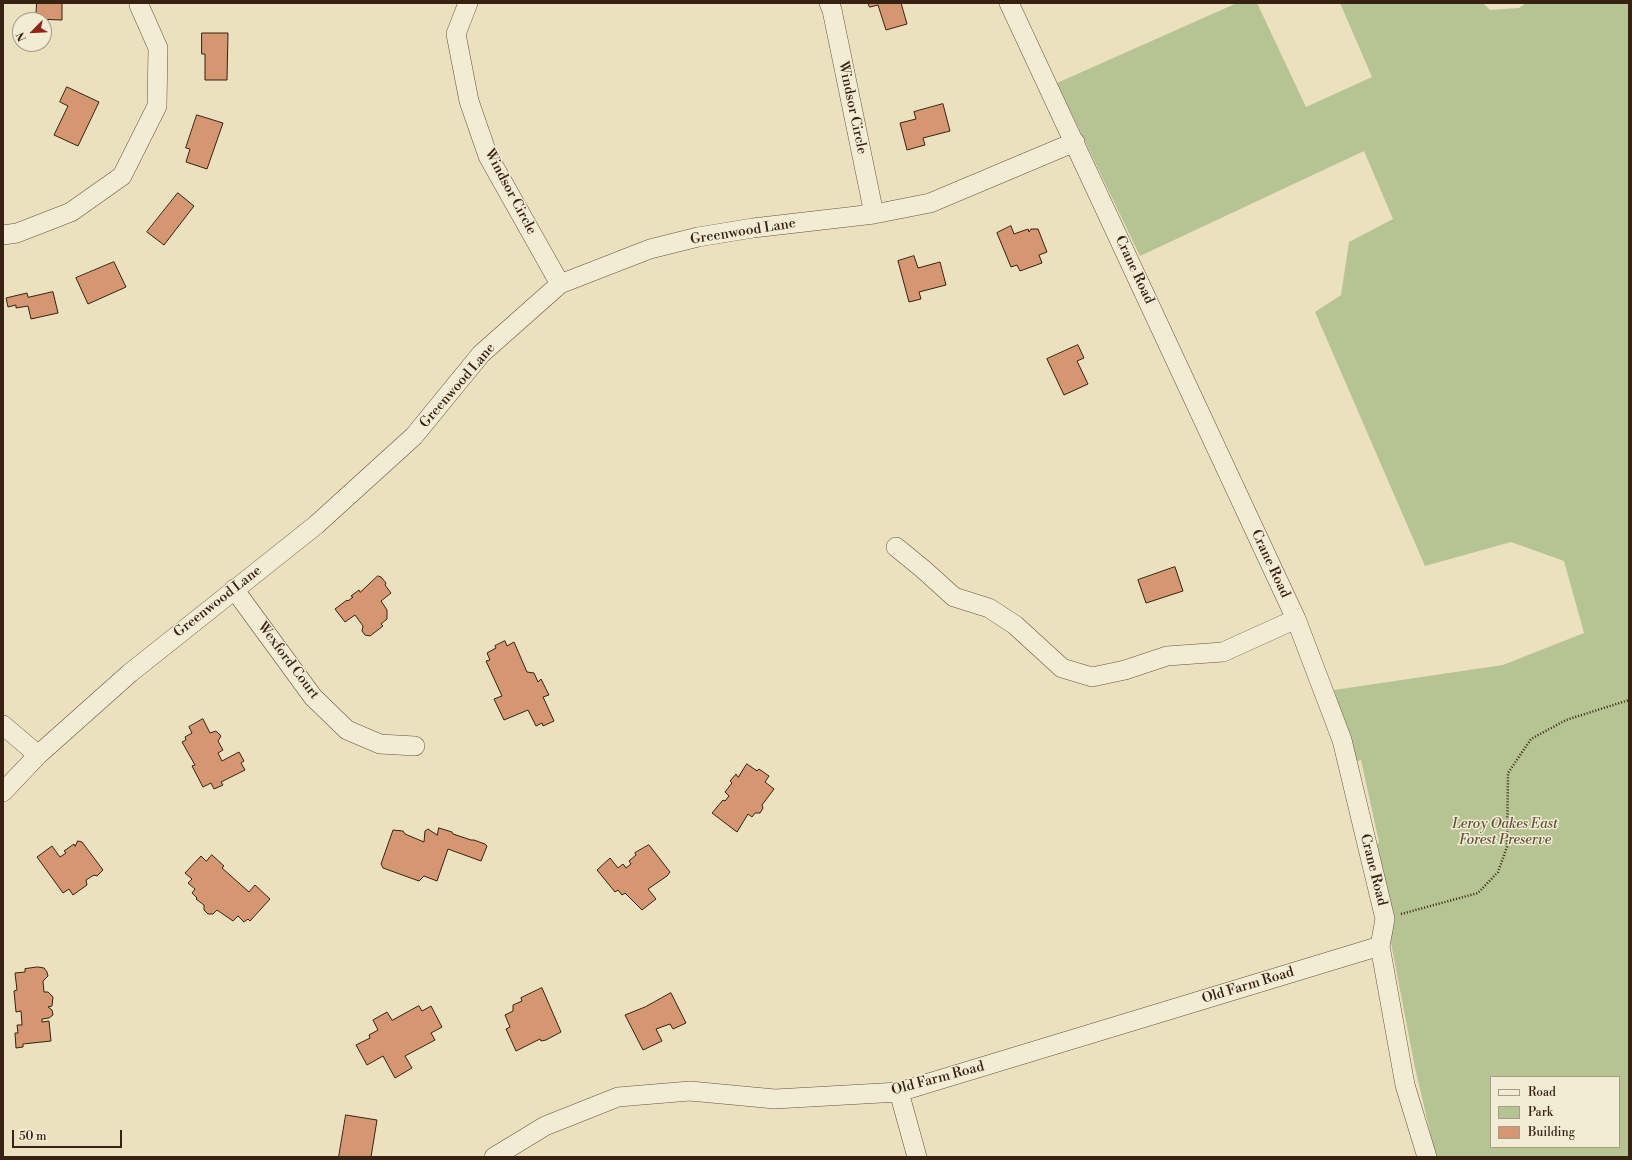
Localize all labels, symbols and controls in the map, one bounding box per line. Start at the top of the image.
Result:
north arrow [12,12,52,52]
text: N [14,30,30,43]
street label: Windsor Circle [834,60,870,156]
street label: Windsor Circle [480,146,540,238]
street label: Greenwood Lane [689,215,797,249]
street label: Crane Road [1111,233,1157,307]
street label: Greenwood Lane [417,340,499,432]
street label: Crane Road [1247,527,1293,601]
street label: Greenwood Lane [171,563,265,641]
street label: Wexford Court [254,619,322,703]
park label: Leroy Oakes East Forest Preserve [1452,817,1558,850]
street label: Crane Road [1356,832,1390,908]
street label: Old Farm Road [1200,964,1296,1008]
street label: Old Farm Road [890,1059,986,1099]
legend [1490,1076,1620,1148]
text: Road [1528,1085,1556,1100]
text: Park [1528,1105,1553,1120]
scale bar [14,1122,124,1148]
text: Building [1528,1125,1575,1140]
text: 50 m [19,1129,47,1144]

